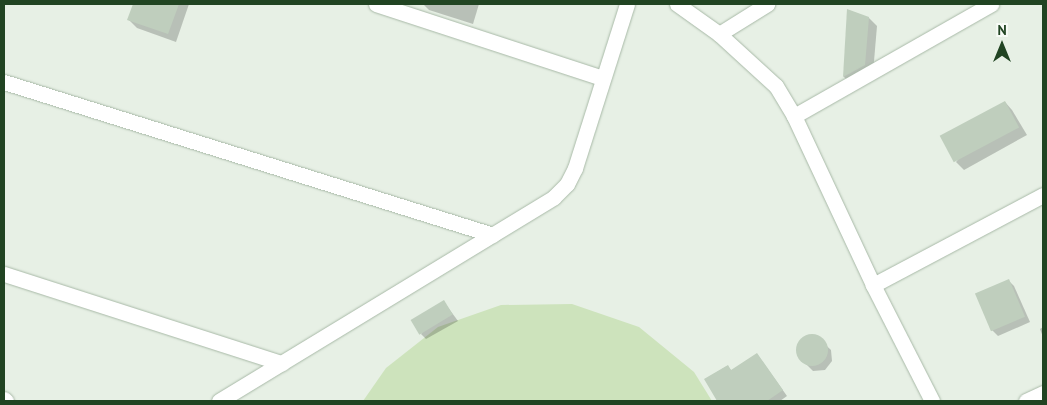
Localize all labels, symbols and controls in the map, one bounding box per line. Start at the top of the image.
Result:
north arrow [977,20,1027,70]
text: N [997,21,1007,39]

